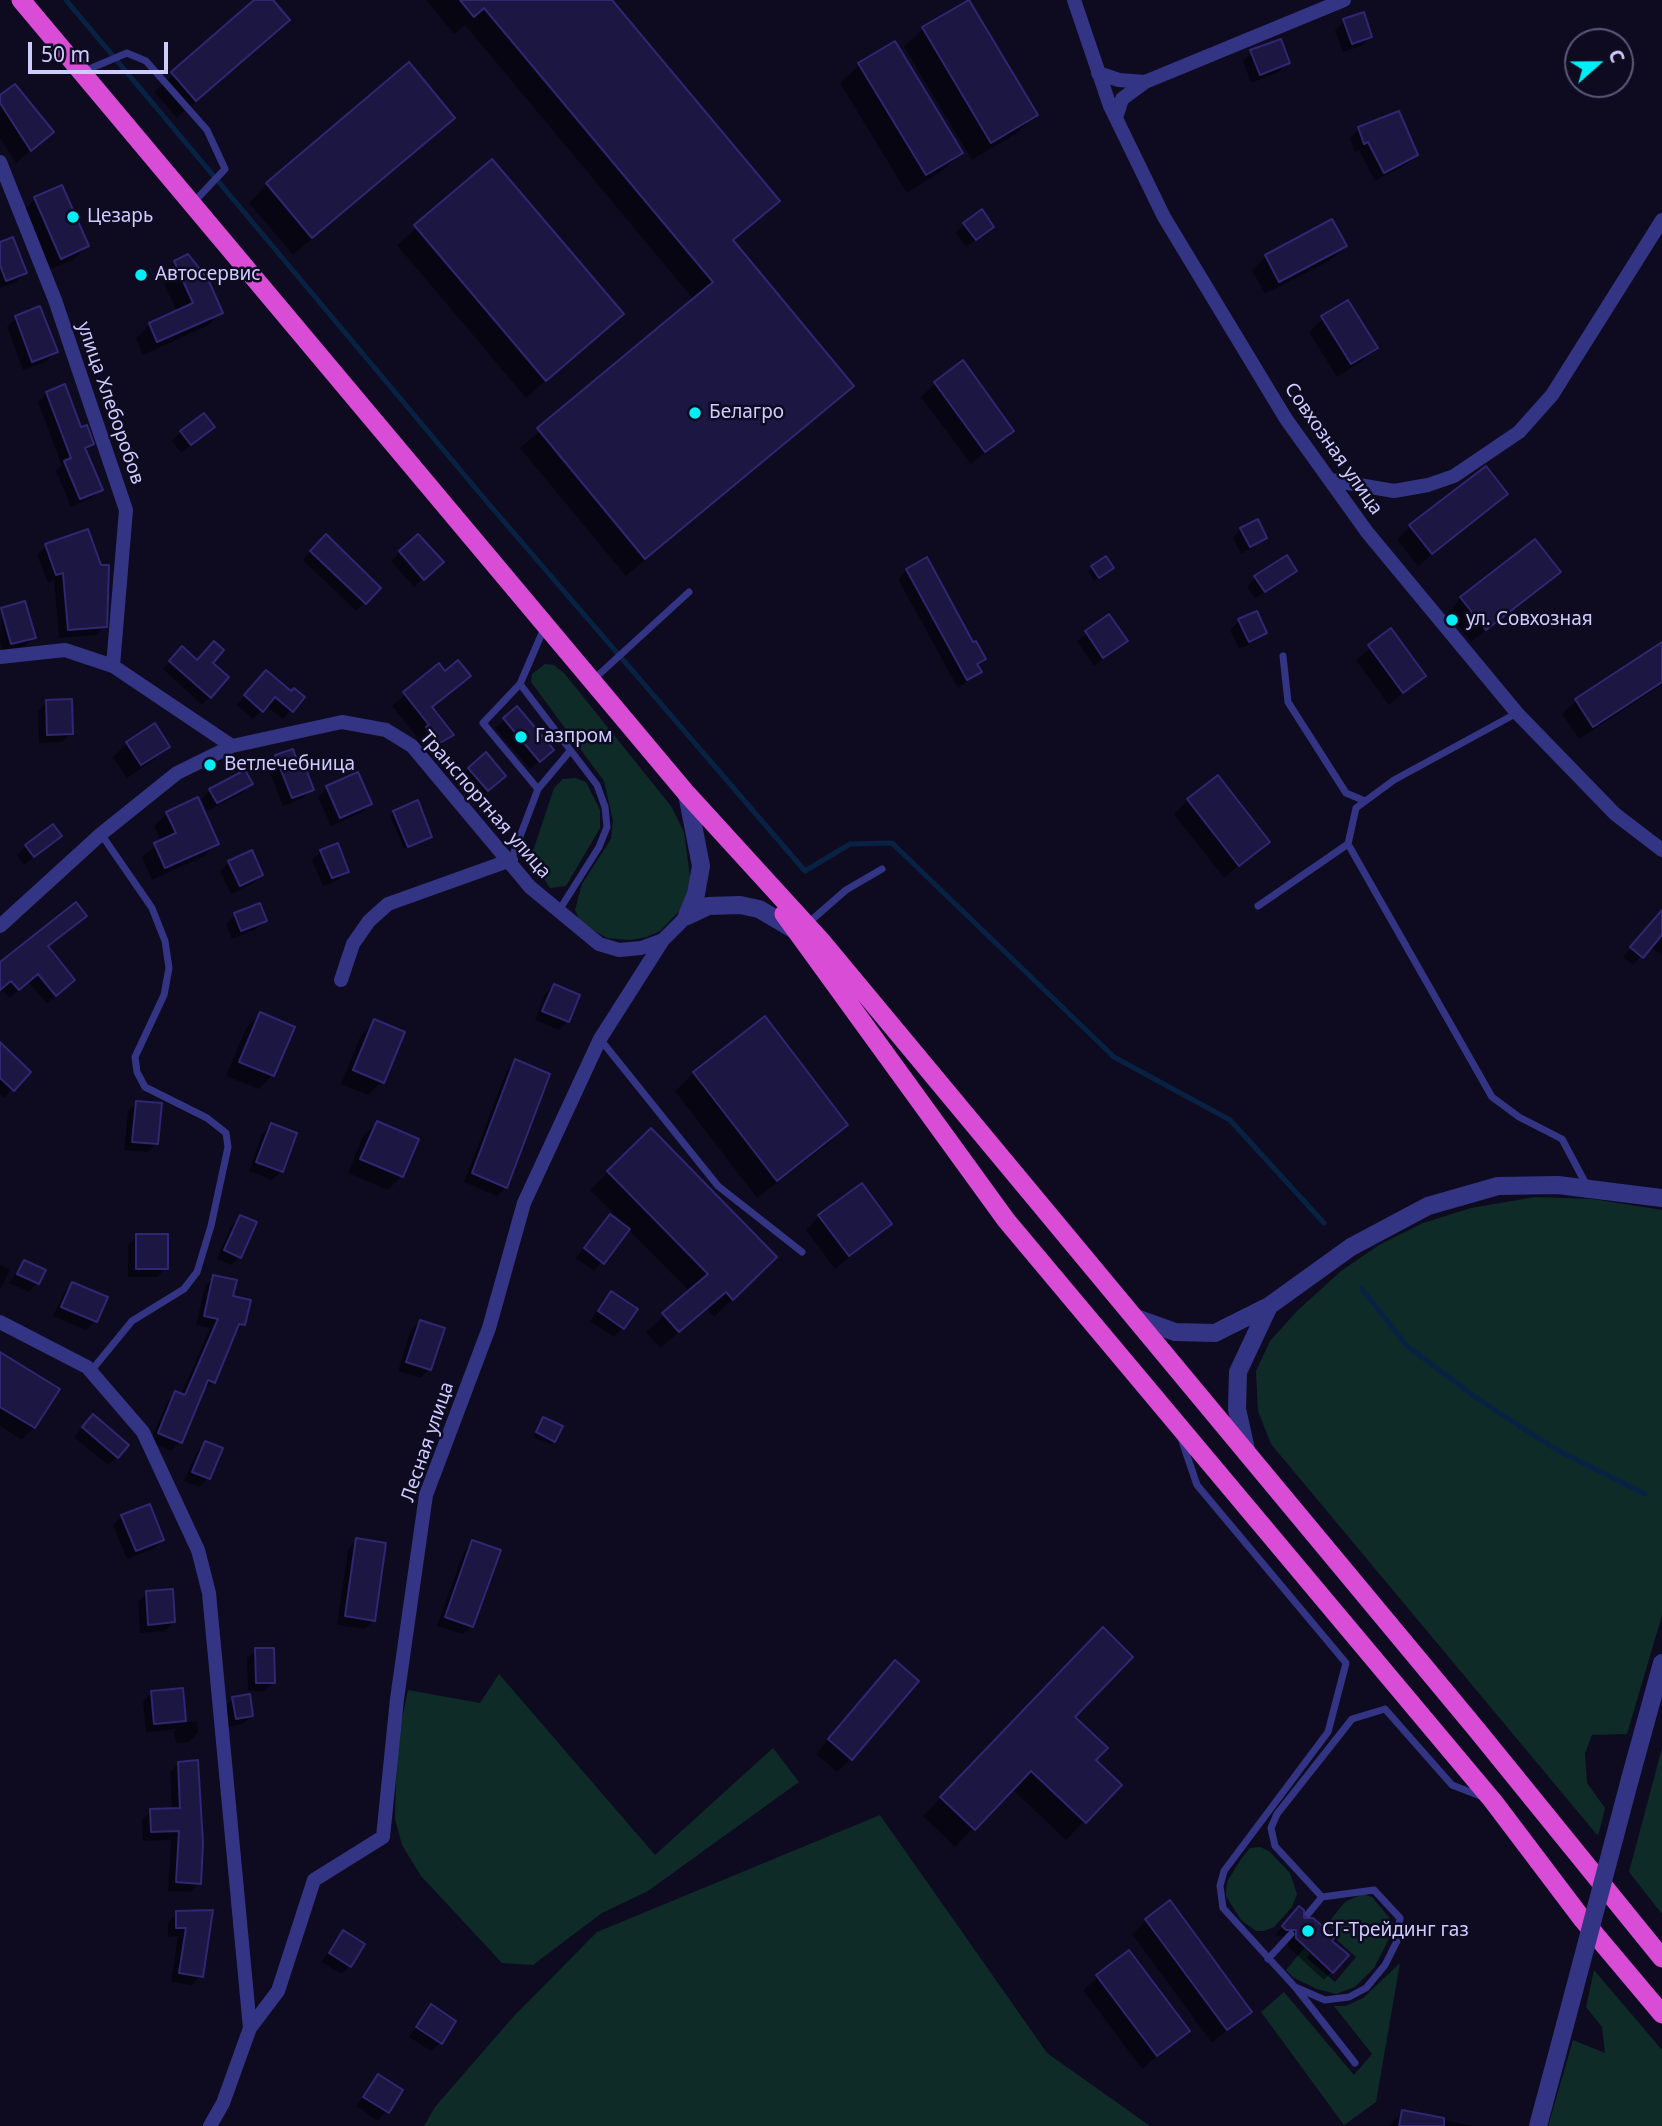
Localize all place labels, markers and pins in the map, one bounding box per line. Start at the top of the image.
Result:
place label: Цезарь [87,206,153,228]
marker: Цезарь [65,209,81,225]
place label: Автосервис [155,264,261,286]
marker: Автосервис [133,267,149,283]
place label: Белагро [709,402,784,424]
marker: Белагро [687,405,703,421]
place label: ул. Совхозная [1466,609,1593,631]
marker: ул. Совхозная [1444,612,1460,628]
place label: Газпром [535,726,613,748]
marker: Газпром [513,729,529,745]
place label: Ветлечебница [224,754,355,776]
marker: Ветлечебница [202,757,218,773]
place label: СГ-Трейдинг газ [1322,1920,1469,1942]
marker: СГ-Трейдинг газ [1300,1923,1316,1939]

